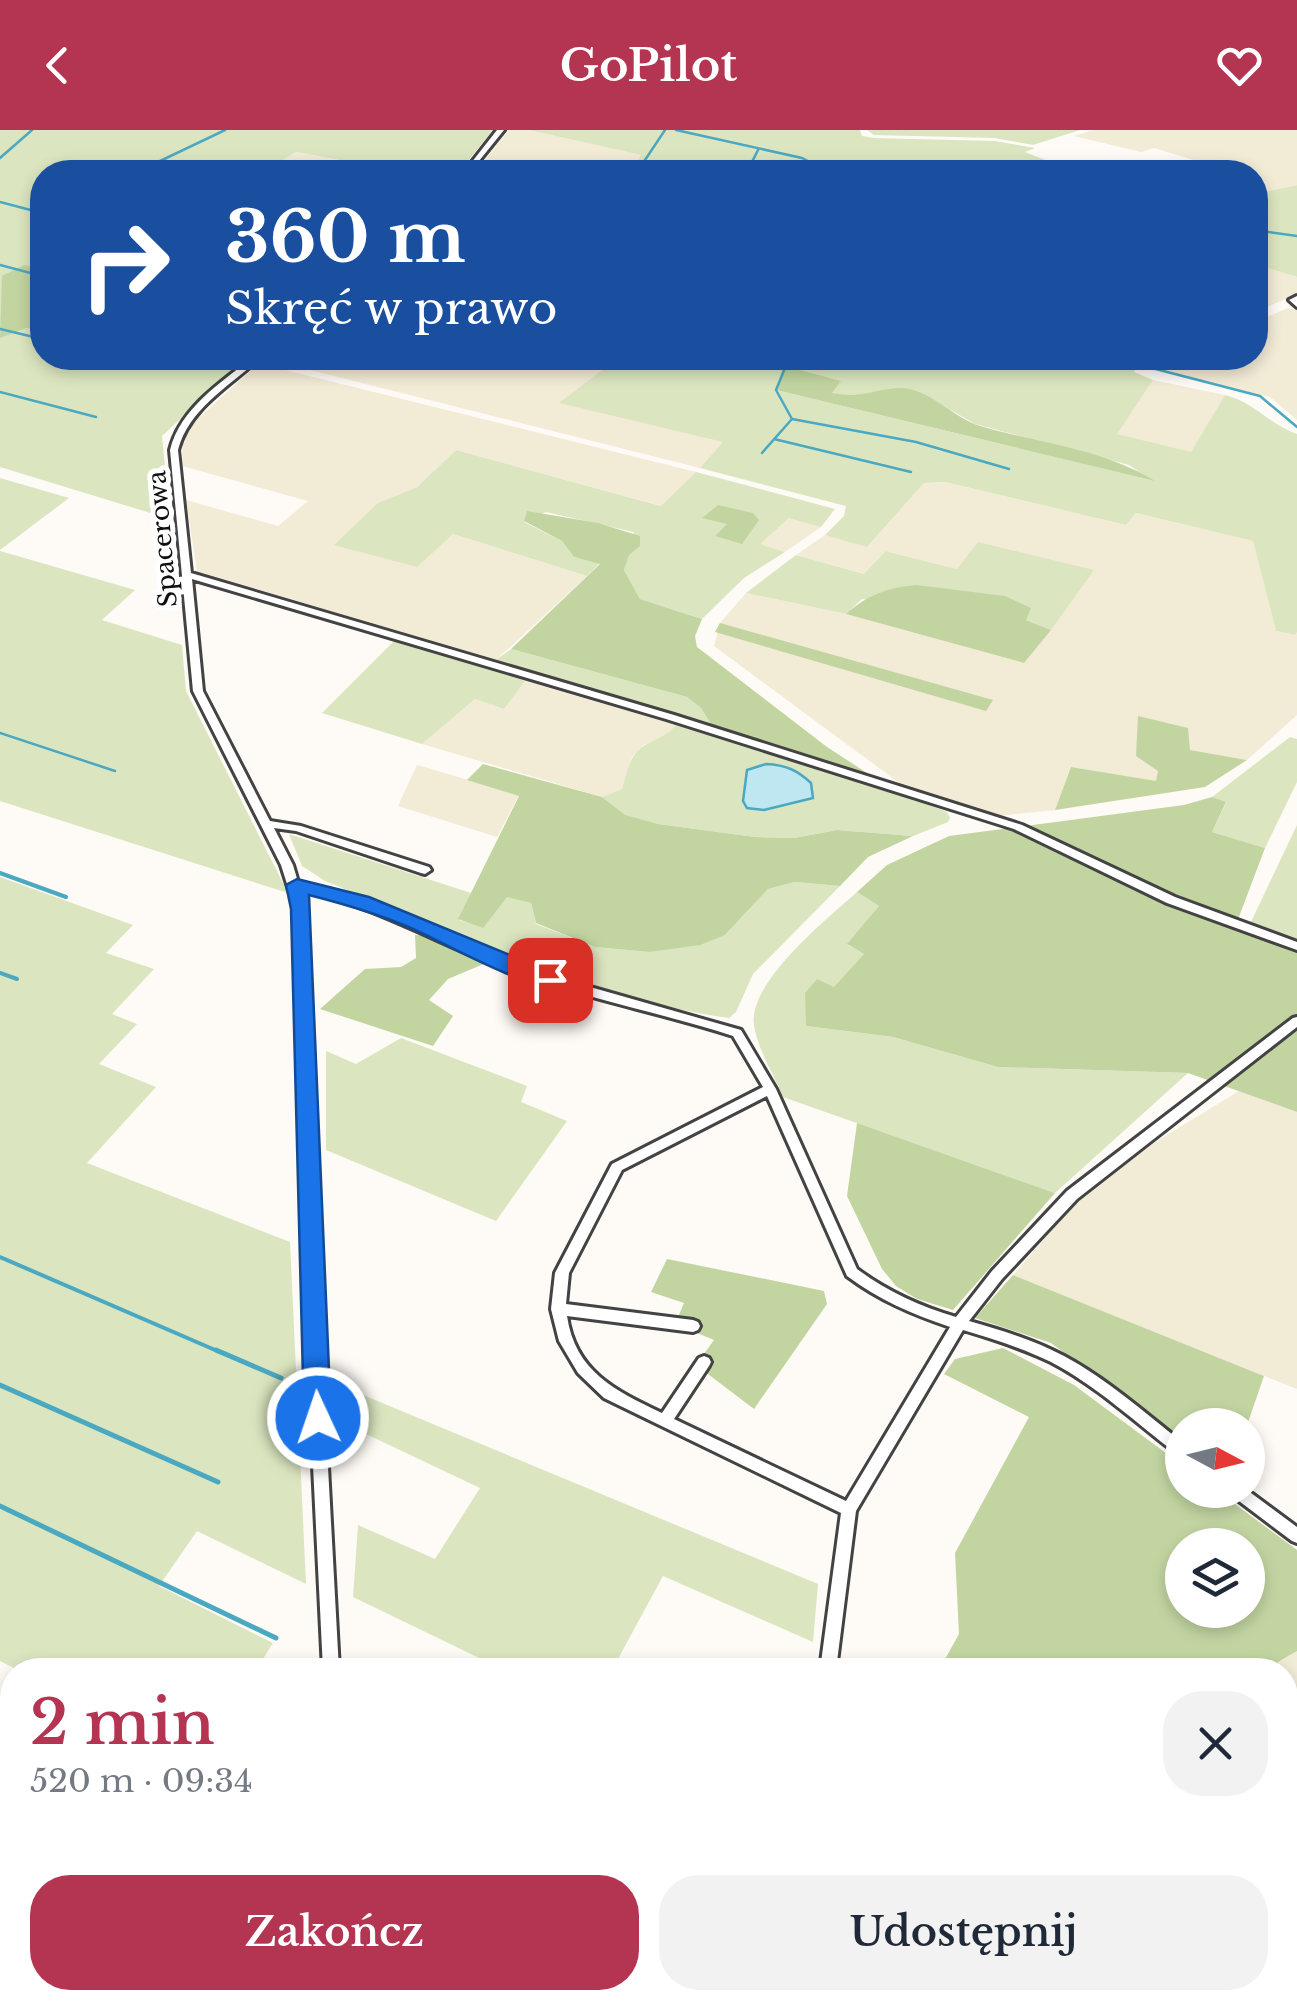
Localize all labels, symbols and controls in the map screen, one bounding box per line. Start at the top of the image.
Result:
text: GoPilot [560,37,737,93]
icon: back [30,38,85,93]
icon: heart [1212,38,1267,93]
text: 360 m [225,194,466,281]
icon: right [60,200,190,330]
text: Skręć w prawo [225,280,557,336]
street label: Spacerowa [141,469,184,609]
pin [508,938,593,1023]
icon: arrive [523,953,578,1008]
position arrow [266,1366,370,1470]
north arrow [1165,1408,1265,1508]
map controls [1165,1408,1265,1628]
button: layers [1165,1528,1265,1628]
text: 2 min [30,1686,215,1760]
button: close [1163,1691,1268,1796]
text: 520 m · 09:34 [30,1761,253,1801]
button: Zakończ [30,1875,639,1990]
button: Udostępnij [659,1875,1268,1990]

